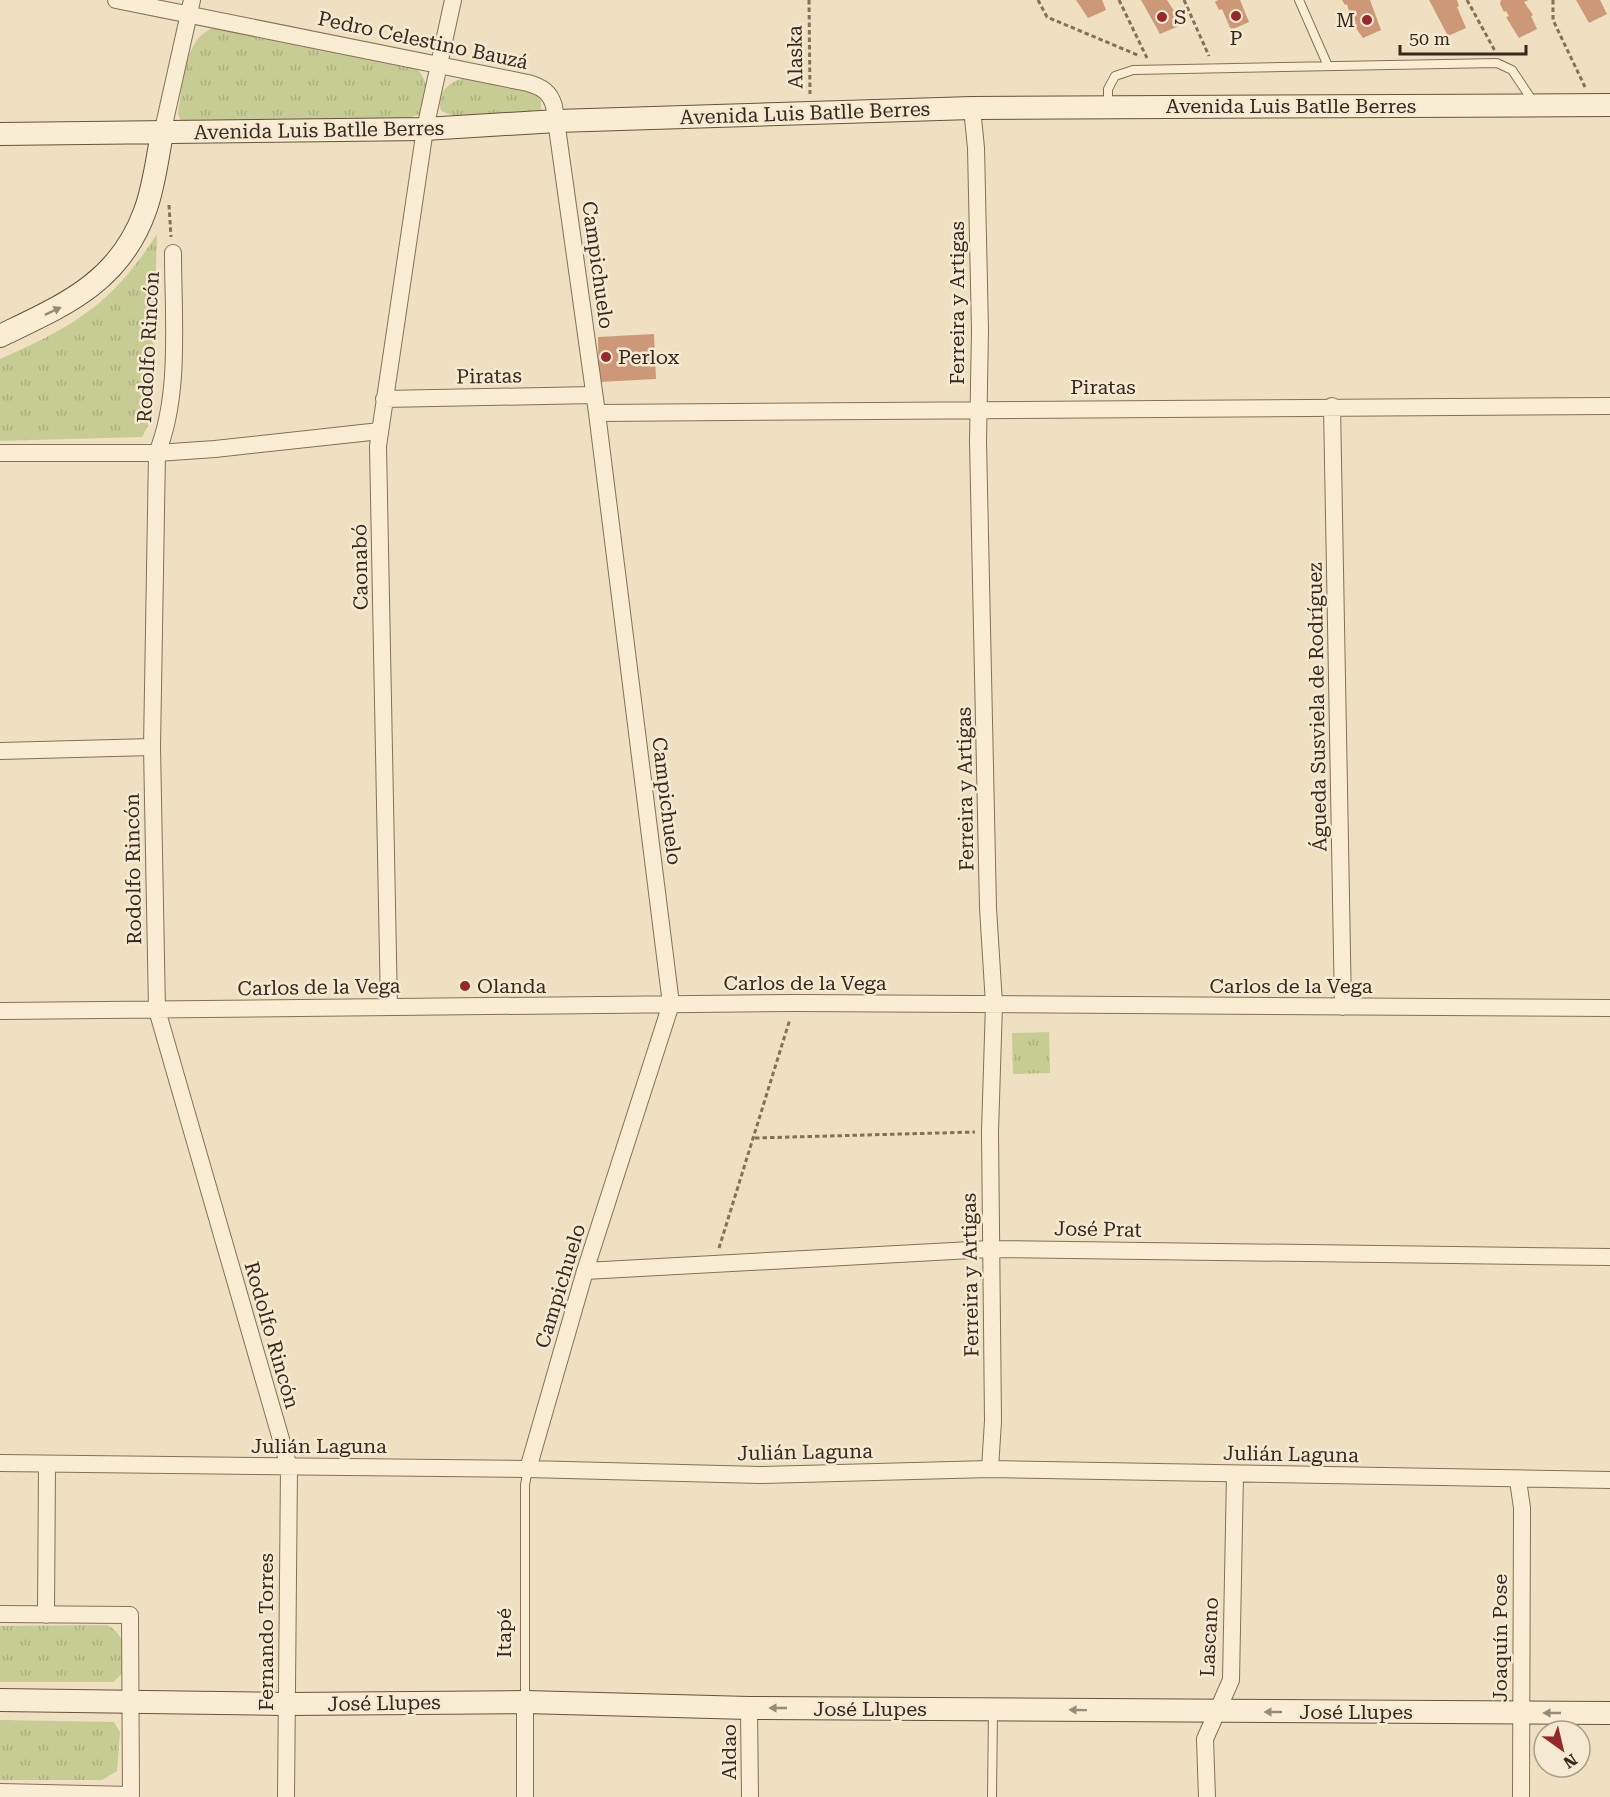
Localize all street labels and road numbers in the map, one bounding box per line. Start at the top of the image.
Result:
street label: Pedro Celestino Bauzá [316,6,530,74]
street label: Alaska [782,25,808,89]
street label: Avenida Luis Batlle Berres [1166,94,1416,118]
street label: Avenida Luis Batlle Berres [679,97,931,129]
street label: Avenida Luis Batlle Berres [194,116,444,144]
street label: Campichuelo [577,200,619,330]
street label: Ferreira y Artigas [945,221,969,385]
street label: Rodolfo Rincón [132,270,164,423]
street label: Piratas [456,363,522,389]
street label: Piratas [1070,375,1136,399]
street label: Caonabó [347,524,373,610]
street label: Águeda Susviela de Rodríguez [1302,562,1332,852]
street label: Ferreira y Artigas [952,707,978,871]
street label: Campichuelo [647,736,687,866]
street label: Rodolfo Rincón [120,793,146,945]
street label: Carlos de la Vega [723,971,887,995]
street label: Carlos de la Vega [237,974,401,1000]
street label: Carlos de la Vega [1209,974,1373,998]
street label: Ferreira y Artigas [957,1193,983,1357]
street label: José Prat [1054,1216,1143,1242]
street label: Campichuelo [530,1221,590,1351]
street label: Rodolfo Rincón [240,1259,304,1411]
street label: Julián Laguna [251,1434,387,1458]
street label: Julián Laguna [737,1439,873,1465]
street label: Julián Laguna [1223,1441,1359,1467]
street label: Fernando Torres [254,1553,278,1711]
street label: Joaquín Pose [1488,1574,1512,1702]
street label: Lascano [1195,1596,1223,1678]
street label: Itapé [492,1608,516,1658]
street label: José Llupes [327,1690,441,1716]
street label: José Llupes [813,1697,927,1721]
street label: José Llupes [1299,1700,1413,1724]
street label: Aldao [717,1724,741,1780]

